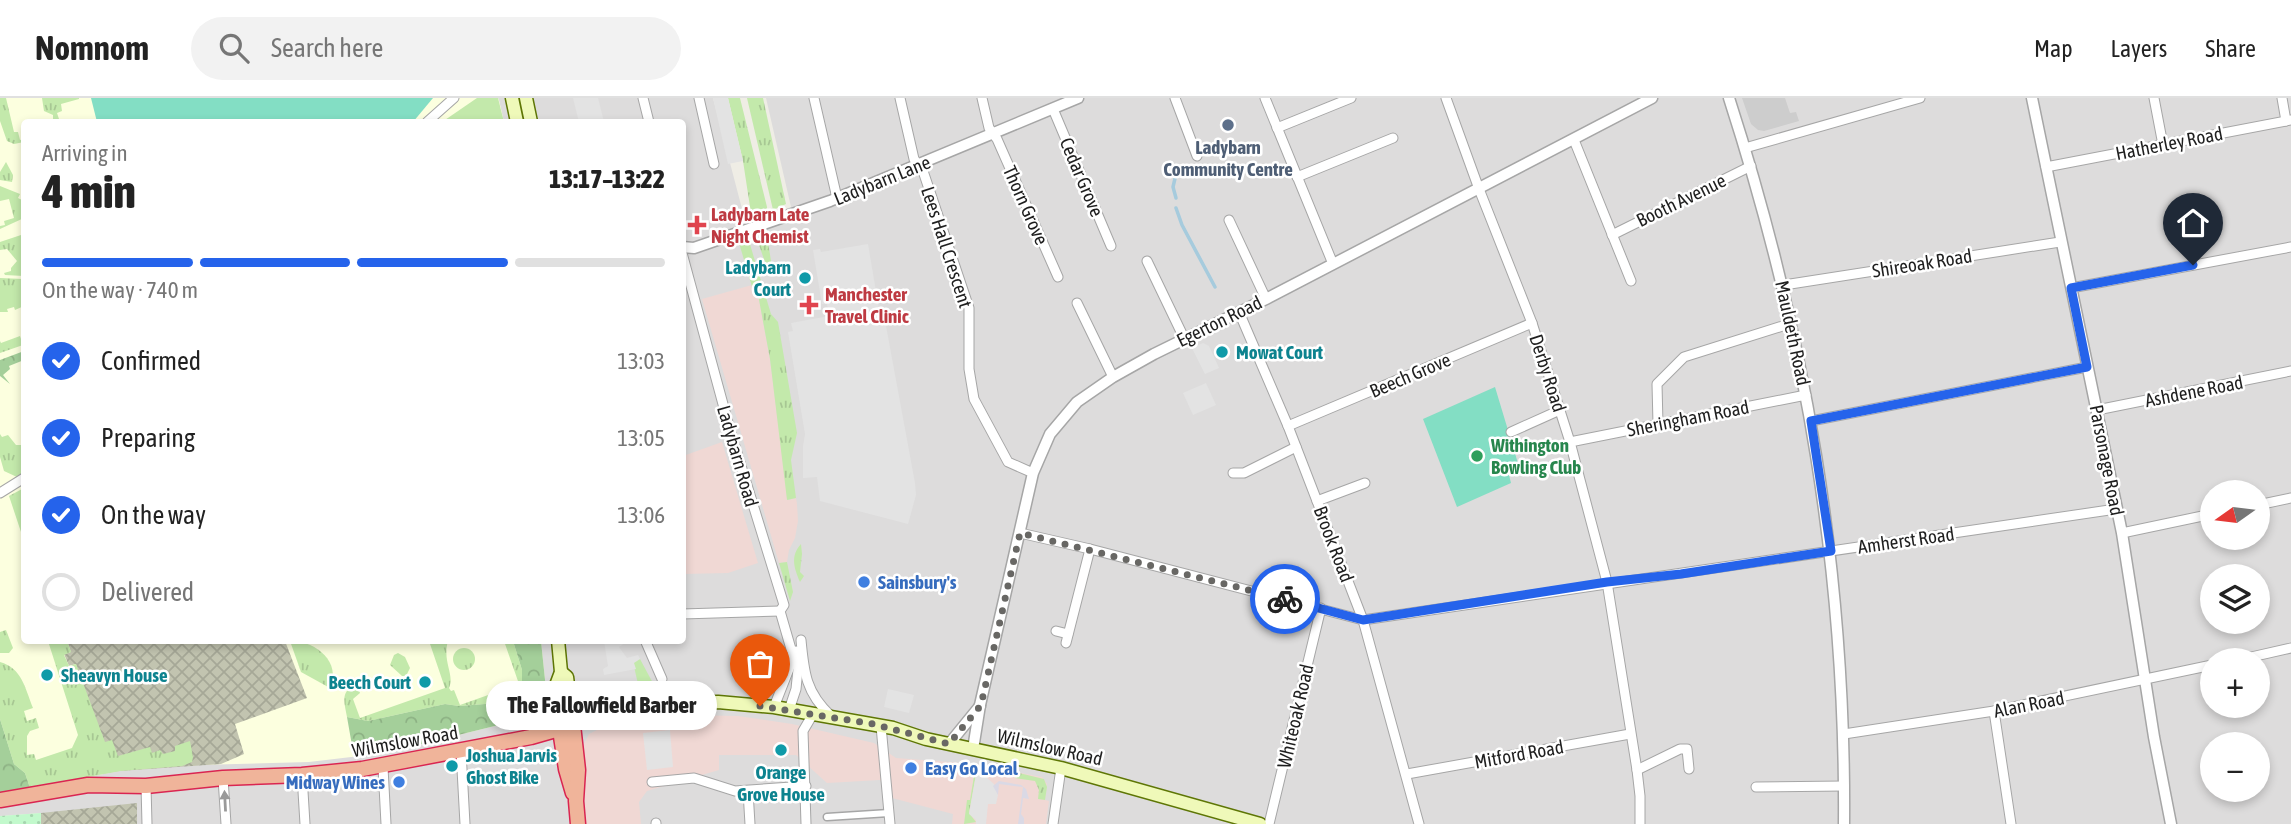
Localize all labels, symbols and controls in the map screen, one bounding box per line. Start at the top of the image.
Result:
search box [191,17,681,80]
text: Nomnom [35,29,149,67]
icon: search [215,29,253,67]
text: Search here [271,33,383,63]
text: Map [2034,35,2073,62]
text: Layers [2111,35,2167,62]
text: Share [2205,35,2256,62]
marker: Ladybarn Community Centre [1220,117,1236,133]
street label: Hatherley Road [2114,122,2224,164]
street label: Cedar Grove [1056,134,1108,220]
place label: Ladybarn Community Centre [1163,136,1293,180]
text: Arriving in [42,140,128,166]
street label: Ladybarn Lane [830,151,934,209]
street label: Thorn Grove [999,162,1053,248]
text: 13:17–13:22 [549,164,665,194]
text: 4 min [42,165,136,218]
street label: Booth Avenue [1633,169,1729,231]
street label: Lees Hall Crescent [917,184,977,310]
pin [2163,193,2223,265]
place label: Ladybarn Late Night Chemist [711,203,810,247]
icon: home [2174,204,2212,242]
marker: Ladybarn Late Night Chemist [689,217,705,233]
street label: Shireoak Road [1871,244,1973,282]
place label: Ladybarn Court [725,256,792,300]
marker: Ladybarn Court [797,270,813,286]
text: On the way · 740 m [42,277,198,303]
street label: Mauldeth Road [1771,278,1815,388]
place label: Manchester Travel Clinic [825,283,909,327]
street label: Egerton Road [1173,291,1265,351]
marker: Manchester Travel Clinic [799,295,819,315]
street label: Derby Road [1525,331,1571,415]
place label: Mowat Court [1236,341,1324,363]
icon: check [42,342,80,380]
marker: Mowat Court [1214,344,1230,360]
text: Confirmed [101,346,201,376]
text: 13:03 [617,348,665,374]
street label: Beech Grove [1366,348,1454,402]
street label: Ashdene Road [2143,371,2245,411]
street label: Sheringham Road [1625,395,1751,441]
street label: Ladybarn Road [713,403,763,509]
street label: Parsonage Road [2085,403,2129,517]
icon: check [42,419,80,457]
text: Preparing [101,423,195,453]
text: 13:05 [617,425,665,451]
place label: Withington Bowling Club [1490,434,1581,478]
marker: Withington Bowling Club [1469,448,1485,464]
north arrow [2200,480,2270,550]
map controls [2200,480,2270,802]
icon: check [42,496,80,534]
text: On the way [101,500,206,530]
text: 13:06 [617,502,665,528]
street label: Brook Road [1309,503,1359,585]
street label: Amherst Road [1856,522,1956,558]
courier [1250,564,1320,634]
button: layers [2200,564,2270,634]
place label: Sainsbury's [878,571,957,593]
marker: Sainsbury's [856,574,872,590]
text: Delivered [101,577,194,607]
icon: bike [1266,580,1304,618]
pin [730,634,790,706]
icon: bag [741,645,779,683]
button: + [2200,648,2270,718]
street label: Whiteoak Road [1272,662,1318,770]
place label: Sheavyn House [61,664,168,686]
marker: Sheavyn House [39,667,55,683]
place label: Beech Court [329,671,412,693]
marker: Beech Court [417,674,433,690]
callout: The Fallowfield Barber [487,682,718,730]
street label: Alan Road [1992,686,2066,722]
text: The Fallowfield Barber [507,692,696,718]
street label: Wilmslow Road [350,721,460,761]
street label: Wilmslow Road [995,724,1105,770]
button: − [2200,732,2270,802]
street label: Mitford Road [1473,735,1565,773]
marker: Orange Grove House [773,742,789,758]
place label: Joshua Jarvis Ghost Bike [465,744,557,788]
place label: Easy Go Local [925,757,1019,779]
marker: Joshua Jarvis Ghost Bike [444,758,460,774]
marker: Easy Go Local [903,760,919,776]
place label: Orange Grove House [737,761,825,805]
place label: Midway Wines [286,771,385,793]
marker: Midway Wines [391,774,407,790]
one-way arrow [219,790,230,812]

